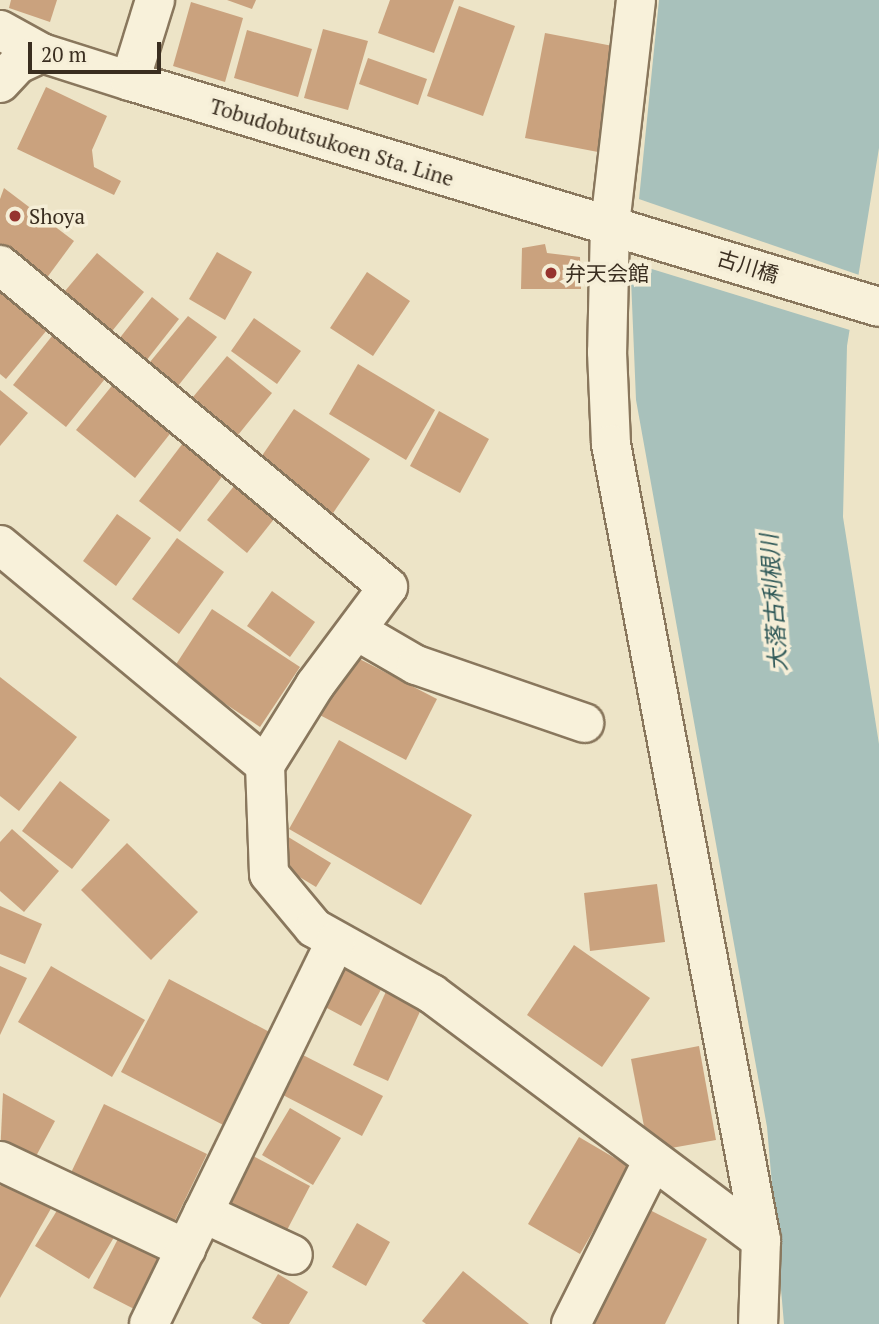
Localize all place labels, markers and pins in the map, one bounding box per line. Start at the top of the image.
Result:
place label: Shoya [29,203,85,229]
marker: Shoya [7,208,23,224]
place label: 弁天会館 [565,260,649,286]
marker: 弁天会館 [543,265,559,281]

